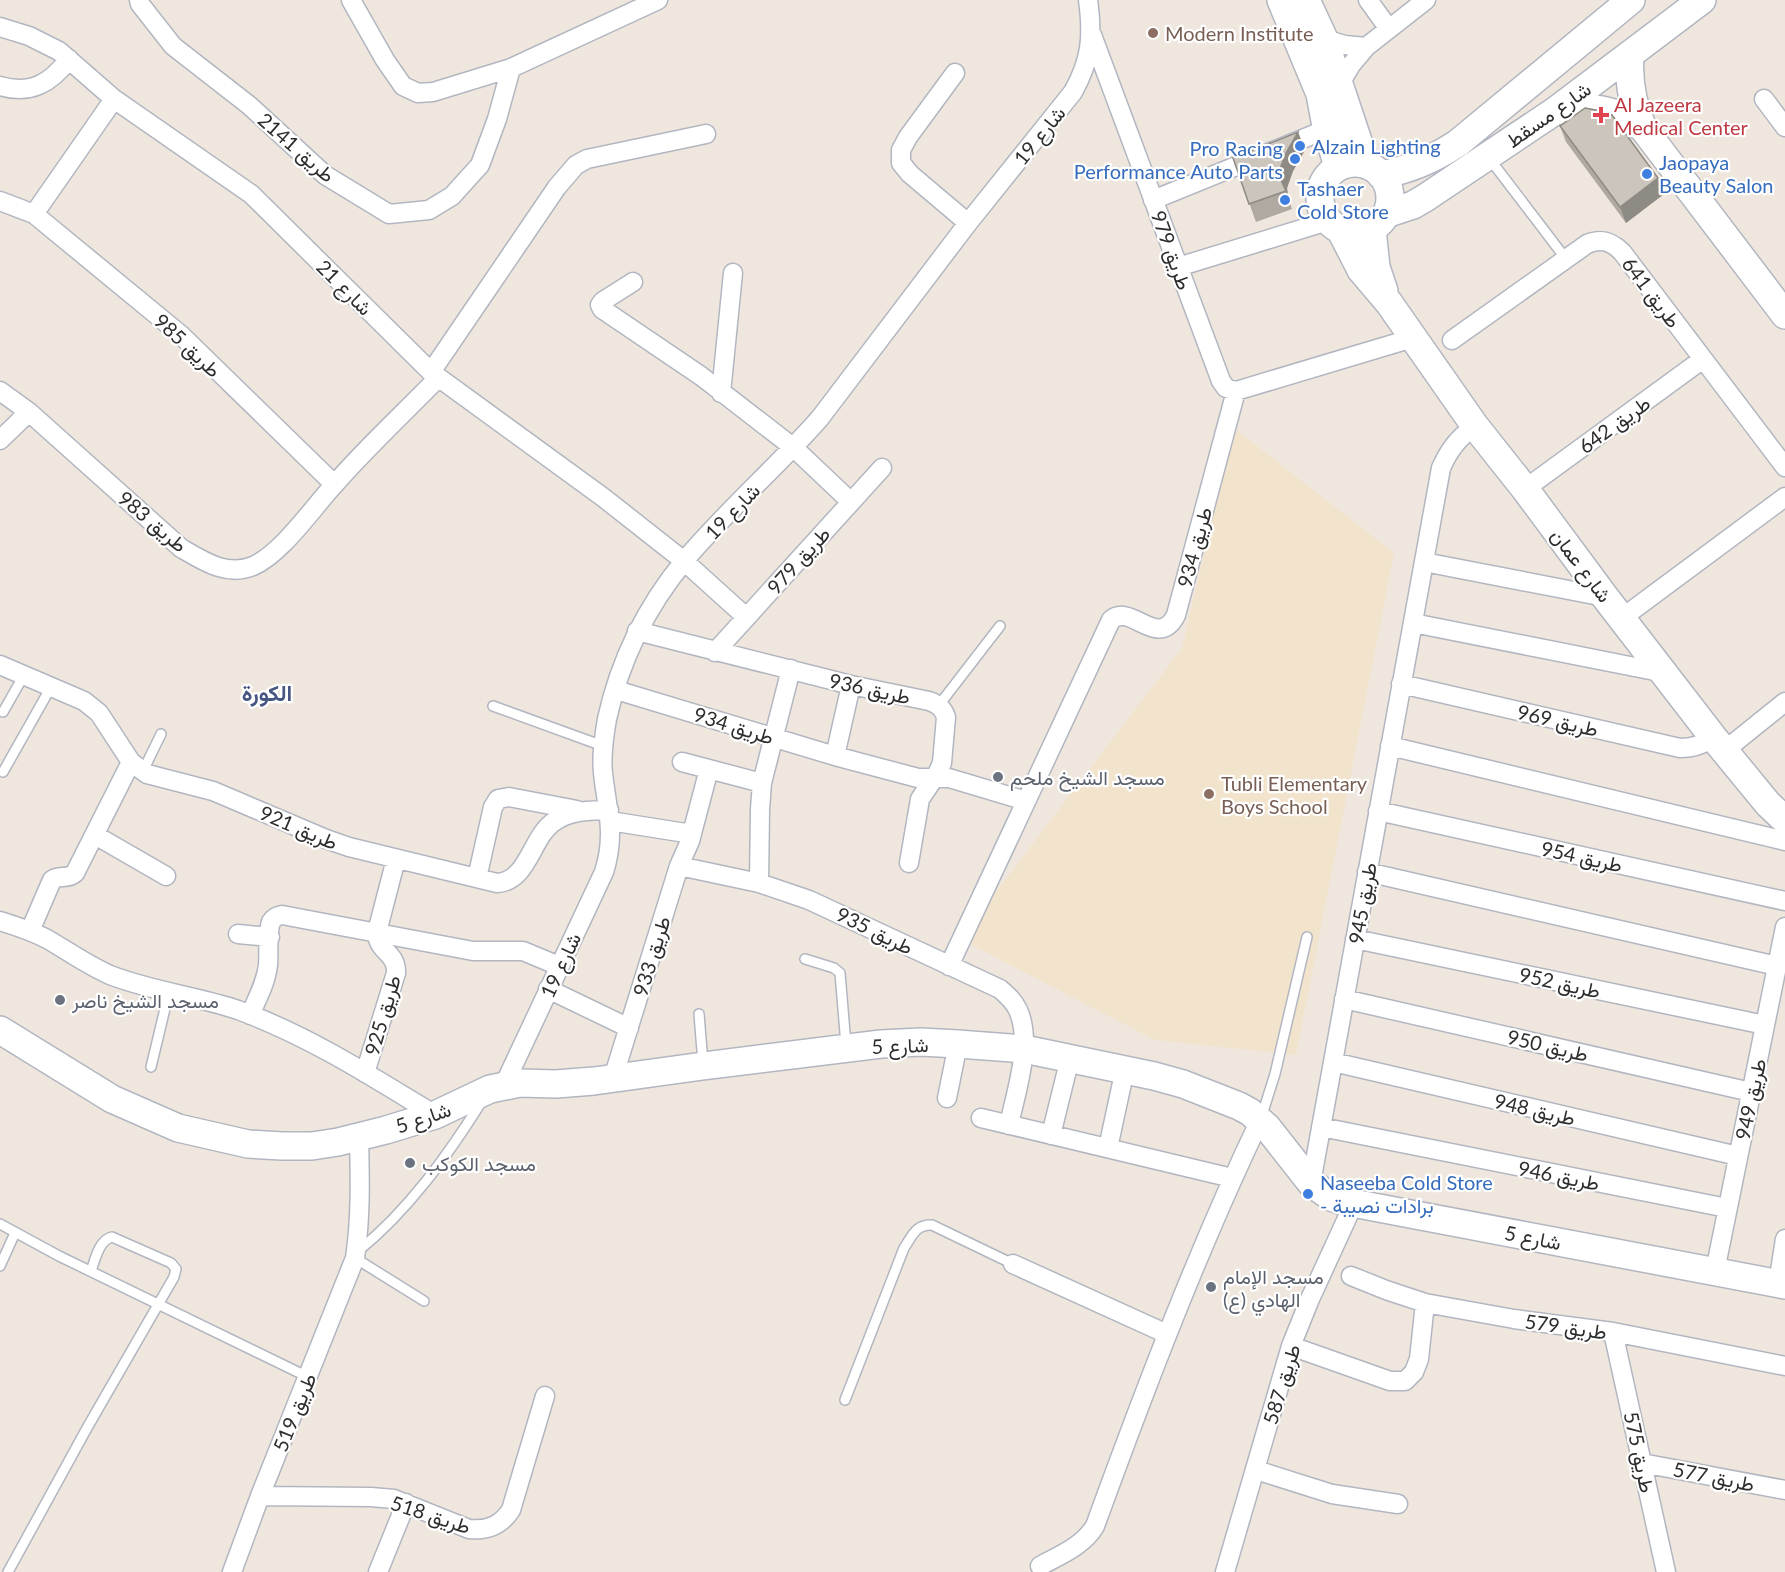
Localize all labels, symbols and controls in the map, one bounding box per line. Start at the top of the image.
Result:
place label: Modern Institute [1165,21,1314,45]
marker: Modern Institute [1146,26,1160,40]
street label: شارع مسقط [1501,76,1597,154]
place label: Al Jazeera Medical Center [1614,92,1749,139]
street label: شارع 19 [1008,101,1072,171]
marker: Al Jazeera Medical Center [1592,106,1610,124]
street label: طريق 2141 [252,107,340,188]
place label: Alzain Lighting [1312,134,1441,158]
place label: Pro Racing Performance Auto Parts [1074,136,1283,183]
marker: Alzain Lighting [1293,139,1307,153]
place label: Jaopaya Beauty Salon [1659,150,1773,197]
marker: Pro Racing Performance Auto Parts [1288,152,1302,166]
marker: Jaopaya Beauty Salon [1640,167,1654,181]
place label: Tashaer Cold Store [1297,176,1389,223]
marker: Tashaer Cold Store [1278,193,1292,207]
street label: طريق 979 [1145,207,1197,293]
street label: طريق 641 [1616,252,1686,333]
street label: شارع 21 [310,254,378,322]
street label: طريق 985 [148,308,226,383]
street label: طريق 642 [1574,390,1656,460]
street label: شارع 19 [700,478,767,546]
street label: طريق 983 [112,485,192,558]
street label: طريق 934 [1172,504,1218,590]
street label: طريق 979 [762,521,836,600]
street label: شارع عمان [1544,523,1617,608]
street label: طريق 936 [827,668,913,710]
district label: الكورة [242,679,292,707]
street label: طريق 969 [1515,699,1601,743]
street label: طريق 934 [691,701,777,750]
place label: مسجد الشيخ ملحم [1010,765,1165,792]
marker: مسجد الشيخ ملحم [991,770,1005,784]
place label: Tubli Elementary Boys School [1221,771,1368,818]
marker: Tubli Elementary Boys School [1202,787,1216,801]
street label: طريق 921 [256,800,342,856]
street label: طريق 954 [1539,836,1625,878]
street label: طريق 945 [1343,860,1383,946]
street label: طريق 935 [832,901,917,961]
street label: طريق 933 [627,913,676,999]
street label: شارع 19 [535,929,588,1002]
street label: طريق 952 [1517,962,1603,1004]
street label: طريق 925 [359,972,407,1058]
place label: مسجد الشيخ ناصر [71,988,219,1015]
marker: مسجد الشيخ ناصر [53,993,67,1007]
street label: طريق 950 [1505,1024,1591,1068]
street label: شارع 5 [871,1032,929,1061]
street label: طريق 949 [1730,1056,1772,1142]
street label: طريق 948 [1492,1088,1578,1132]
street label: شارع 5 [392,1096,455,1140]
place label: مسجد الكوكب [422,1151,536,1177]
street label: طريق 946 [1516,1155,1602,1197]
marker: مسجد الكوكب [403,1156,417,1170]
place label: Naseeba Cold Store - برادات نصيبة [1320,1170,1493,1219]
marker: Naseeba Cold Store - برادات نصيبة [1301,1187,1315,1201]
street label: شارع 5 [1502,1220,1563,1257]
place label: مسجد الإمام الهادي (ع) [1223,1264,1324,1317]
marker: مسجد الإمام الهادي (ع) [1204,1280,1218,1294]
street label: طريق 579 [1523,1308,1608,1346]
street label: طريق 587 [1257,1341,1306,1427]
street label: طريق 519 [267,1369,322,1455]
street label: طريق 575 [1618,1409,1660,1495]
street label: طريق 577 [1671,1456,1757,1498]
street label: طريق 518 [388,1490,474,1540]

